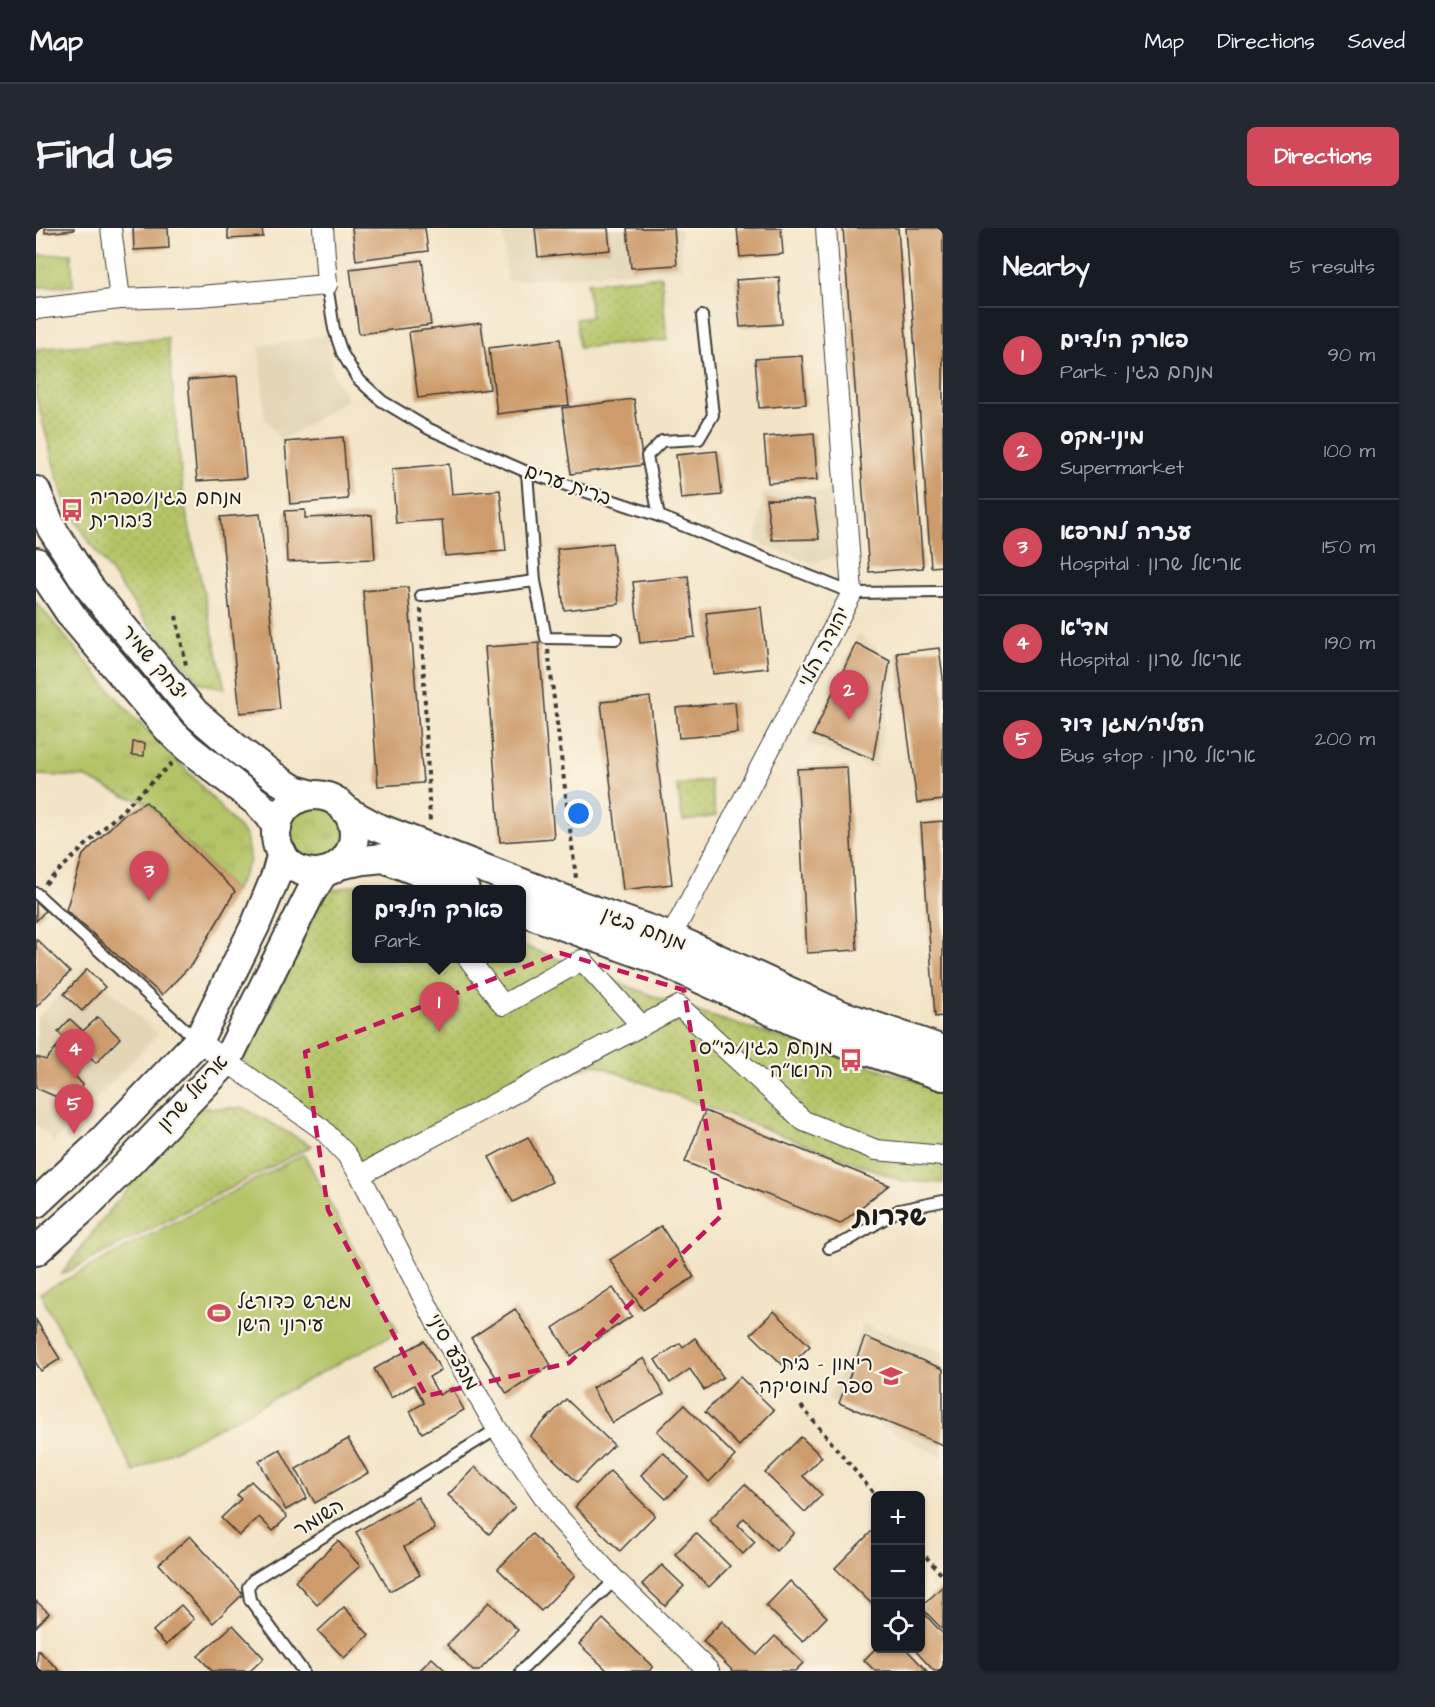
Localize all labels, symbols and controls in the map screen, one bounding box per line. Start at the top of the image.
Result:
text: Map [30,22,83,61]
text: Map [1144,27,1184,56]
text: Directions [1217,27,1315,56]
text: Saved [1348,27,1405,56]
text: Find us [36,127,173,185]
button: Directions [1247,127,1399,186]
text: Nearby [1003,249,1090,285]
text: 5 results [1290,253,1375,281]
text: פארק הילדים [1060,325,1189,356]
text: 1 [1021,341,1024,369]
text: 90 m [1327,341,1375,369]
text: Park · מנחם בגין [1060,358,1214,386]
text: מיני-מקס [1060,422,1144,453]
text: 2 [1017,437,1028,465]
text: 100 m [1324,437,1375,465]
text: Supermarket [1060,454,1184,482]
street label: ברית ערים [521,457,615,513]
place label: מנחם בגין/ספריה ציבורית [89,484,242,535]
bus stop icon: מנחם בגין/ספריה ציבורית [59,497,85,523]
text: עזרה למרפא [1060,517,1191,548]
text: 3 [1017,533,1028,561]
text: 150 m [1322,533,1375,561]
text: Hospital · אריאל שרון [1060,550,1242,578]
street label: יהודה הלוי [791,602,857,692]
text: מד"א [1060,613,1109,644]
street label: יצחק שמיר [114,619,194,707]
text: 4 [1016,629,1029,657]
text: 190 m [1325,629,1375,657]
text: Hospital · אריאל שרון [1060,646,1242,674]
pin: 2 [830,670,868,720]
text: העליה/מגן דוד [1060,709,1205,740]
text: 5 [1015,725,1030,753]
text: 200 m [1315,725,1375,753]
text: Bus stop · אריאל שרון [1060,742,1256,770]
your location [564,799,593,828]
pin: 3 [130,852,168,901]
popup [352,885,526,963]
text: פארק הילדים [375,895,503,926]
street label: מנחם בגין [598,900,690,958]
text: Park [375,927,421,955]
pin: 1 [420,982,458,1032]
pin: 4 [56,1030,94,1079]
place label: מנחם בגין/בי״ס הרוא״ה [699,1034,833,1085]
bus stop icon: מנחם בגין/בי״ס הרוא״ה [838,1047,864,1073]
street label: אריאל שרון [151,1049,235,1137]
pin: 5 [54,1084,93,1134]
district label: שדרות [852,1199,927,1235]
place label: מגרש כדורגל עירוני הישן [237,1288,352,1339]
sports icon: מגרש כדורגל עירוני הישן [206,1300,232,1326]
street label: מבצע סיני [420,1308,486,1396]
place label: רימון - בית ספר למוסיקה [759,1350,873,1401]
school or university icon: רימון - בית ספר למוסיקה [878,1363,904,1389]
map controls [871,1491,925,1653]
button: + [871,1491,925,1545]
street label: השומר [288,1492,350,1544]
button: − [871,1545,925,1599]
button: locate [871,1599,925,1653]

